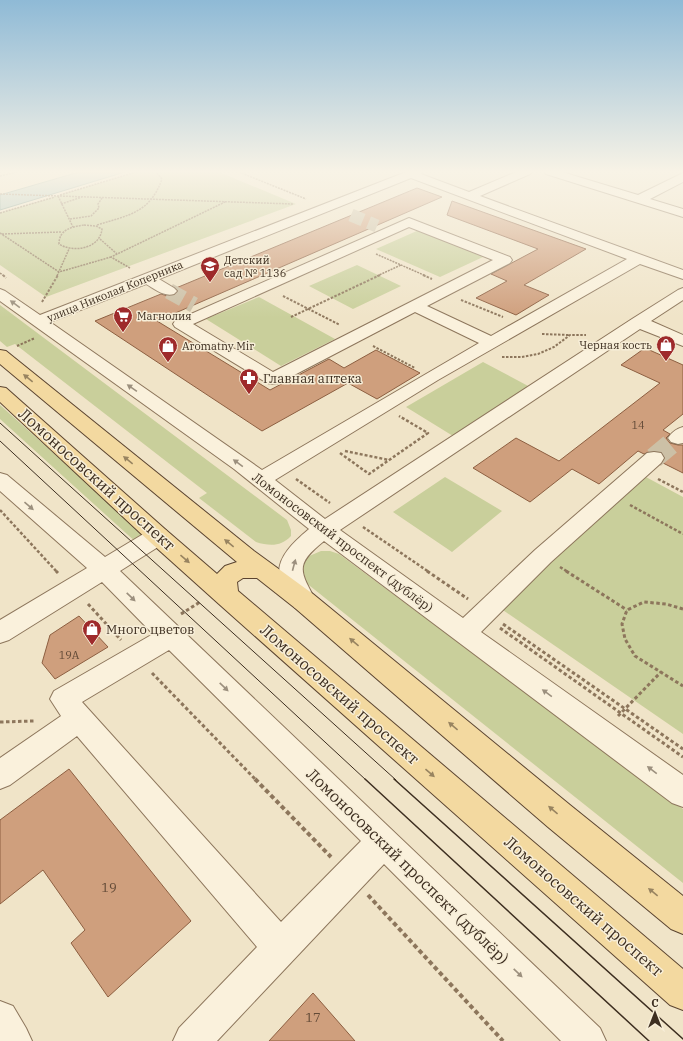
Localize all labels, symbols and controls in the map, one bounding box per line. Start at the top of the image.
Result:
place label: Детский сад № 1136 [224,253,286,280]
school or university icon: Детский сад № 1136 [199,255,221,283]
street label: улица Николая Коперника [45,257,185,325]
one-way arrow [9,300,20,308]
supermarket icon: Магнолия [112,305,134,333]
place label: Магнолия [137,309,192,323]
shop icon: Черная кость [655,334,677,362]
shop icon: Aromatny Mir [157,335,179,363]
place label: Черная кость [579,338,652,352]
place label: Aromatny Mir [182,339,254,353]
pharmacy icon: Главная аптека [238,367,260,395]
place label: Главная аптека [263,370,362,387]
one-way arrow [22,374,33,382]
one-way arrow [127,384,137,392]
street label: Ломоносовский проспект [14,403,180,555]
house number: 14 [631,418,645,432]
one-way arrow [123,456,134,465]
one-way arrow [233,459,243,467]
street label: Ломоносовский проспект (дублёр) [249,469,437,616]
one-way arrow [24,501,35,510]
one-way arrow [223,538,234,547]
one-way arrow [179,554,190,563]
one-way arrow [291,559,297,571]
one-way arrow [126,592,136,601]
shop icon: Много цветов [81,618,103,646]
street label: Ломоносовский проспект [256,620,424,768]
place label: Много цветов [106,621,194,638]
one-way arrow [348,638,359,647]
house number: 19А [59,648,80,662]
one-way arrow [219,682,229,692]
one-way arrow [542,689,552,697]
one-way arrow [448,721,458,730]
street label: Ломоносовский проспект (дублёр) [303,764,513,968]
one-way arrow [646,766,657,774]
one-way arrow [425,768,436,777]
one-way arrow [547,805,558,814]
street label: Ломоносовский проспект [500,832,668,980]
house number: 19 [101,879,117,896]
one-way arrow [647,888,658,897]
one-way arrow [513,968,523,978]
north arrow [635,993,675,1033]
text: С [651,996,659,1010]
house number: 17 [305,1009,321,1026]

